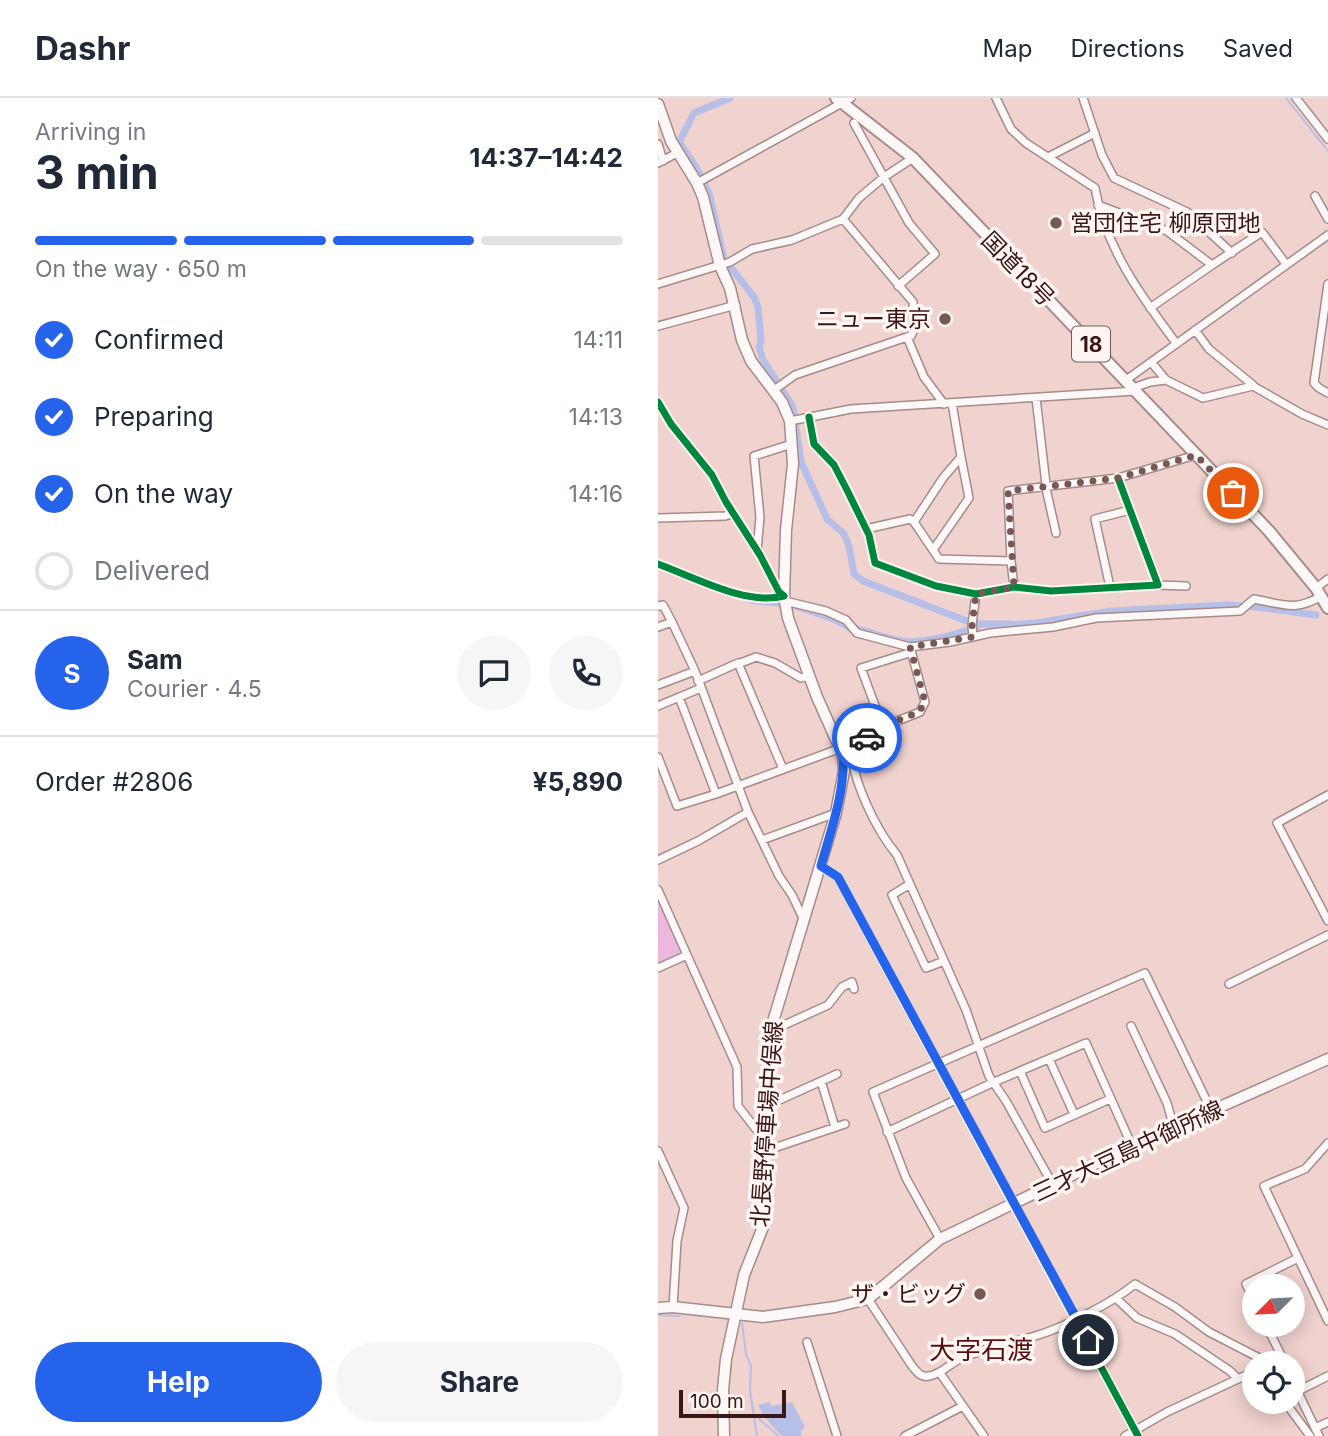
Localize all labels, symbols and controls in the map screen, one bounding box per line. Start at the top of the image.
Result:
text: Dashr [35,28,130,68]
text: Map [983,34,1032,63]
text: Directions [1070,34,1185,63]
text: Saved [1223,34,1293,63]
text: Arriving in [35,118,146,146]
text: 14:37–14:42 [469,142,623,173]
text: 3 min [35,144,159,200]
place label: 営団住宅 柳原団地 [1070,209,1260,237]
marker: 営団住宅 柳原団地 [1048,215,1064,231]
street label: 国道18号 [976,226,1060,312]
text: On the way · 650 m [35,255,247,283]
place label: ニュー東京 [816,305,931,333]
marker: ニュー東京 [937,311,953,327]
icon: check [35,321,73,359]
text: Confirmed [94,324,224,355]
text: 14:11 [573,326,623,354]
road number: 18 [1072,327,1110,362]
icon: check [35,398,73,436]
text: Preparing [94,401,214,432]
text: 14:13 [569,403,623,431]
pin [1203,463,1263,523]
icon: bag [1214,474,1252,512]
icon: check [35,475,73,513]
text: On the way [94,478,233,509]
text: 14:16 [569,480,623,508]
text: Delivered [94,555,210,586]
button: chat [457,636,531,710]
button: phone [549,636,623,710]
text: Sam [127,644,183,675]
text: S [63,658,81,689]
text: Courier · 4.5 [127,675,262,703]
courier [832,703,902,773]
icon: car [848,719,886,757]
text: Order #2806 [35,766,193,797]
text: ¥5,890 [533,766,623,797]
street label: 北長野停車場中俣線 [746,1020,788,1228]
street label: 三才大豆島中御所線 [1028,1095,1228,1207]
north arrow [1242,1274,1306,1337]
map controls [1242,1274,1305,1414]
place label: ザ・ビッグ [851,1280,966,1308]
marker: ザ・ビッグ [972,1286,988,1302]
pin [1058,1310,1118,1370]
icon: home [1069,1321,1107,1359]
district label: 大字石渡 [929,1334,1033,1365]
button: Help [35,1342,322,1422]
button: Share [336,1342,623,1422]
button: locate [1242,1351,1305,1414]
scale bar [679,1387,786,1419]
text: 100 m [690,1390,744,1413]

